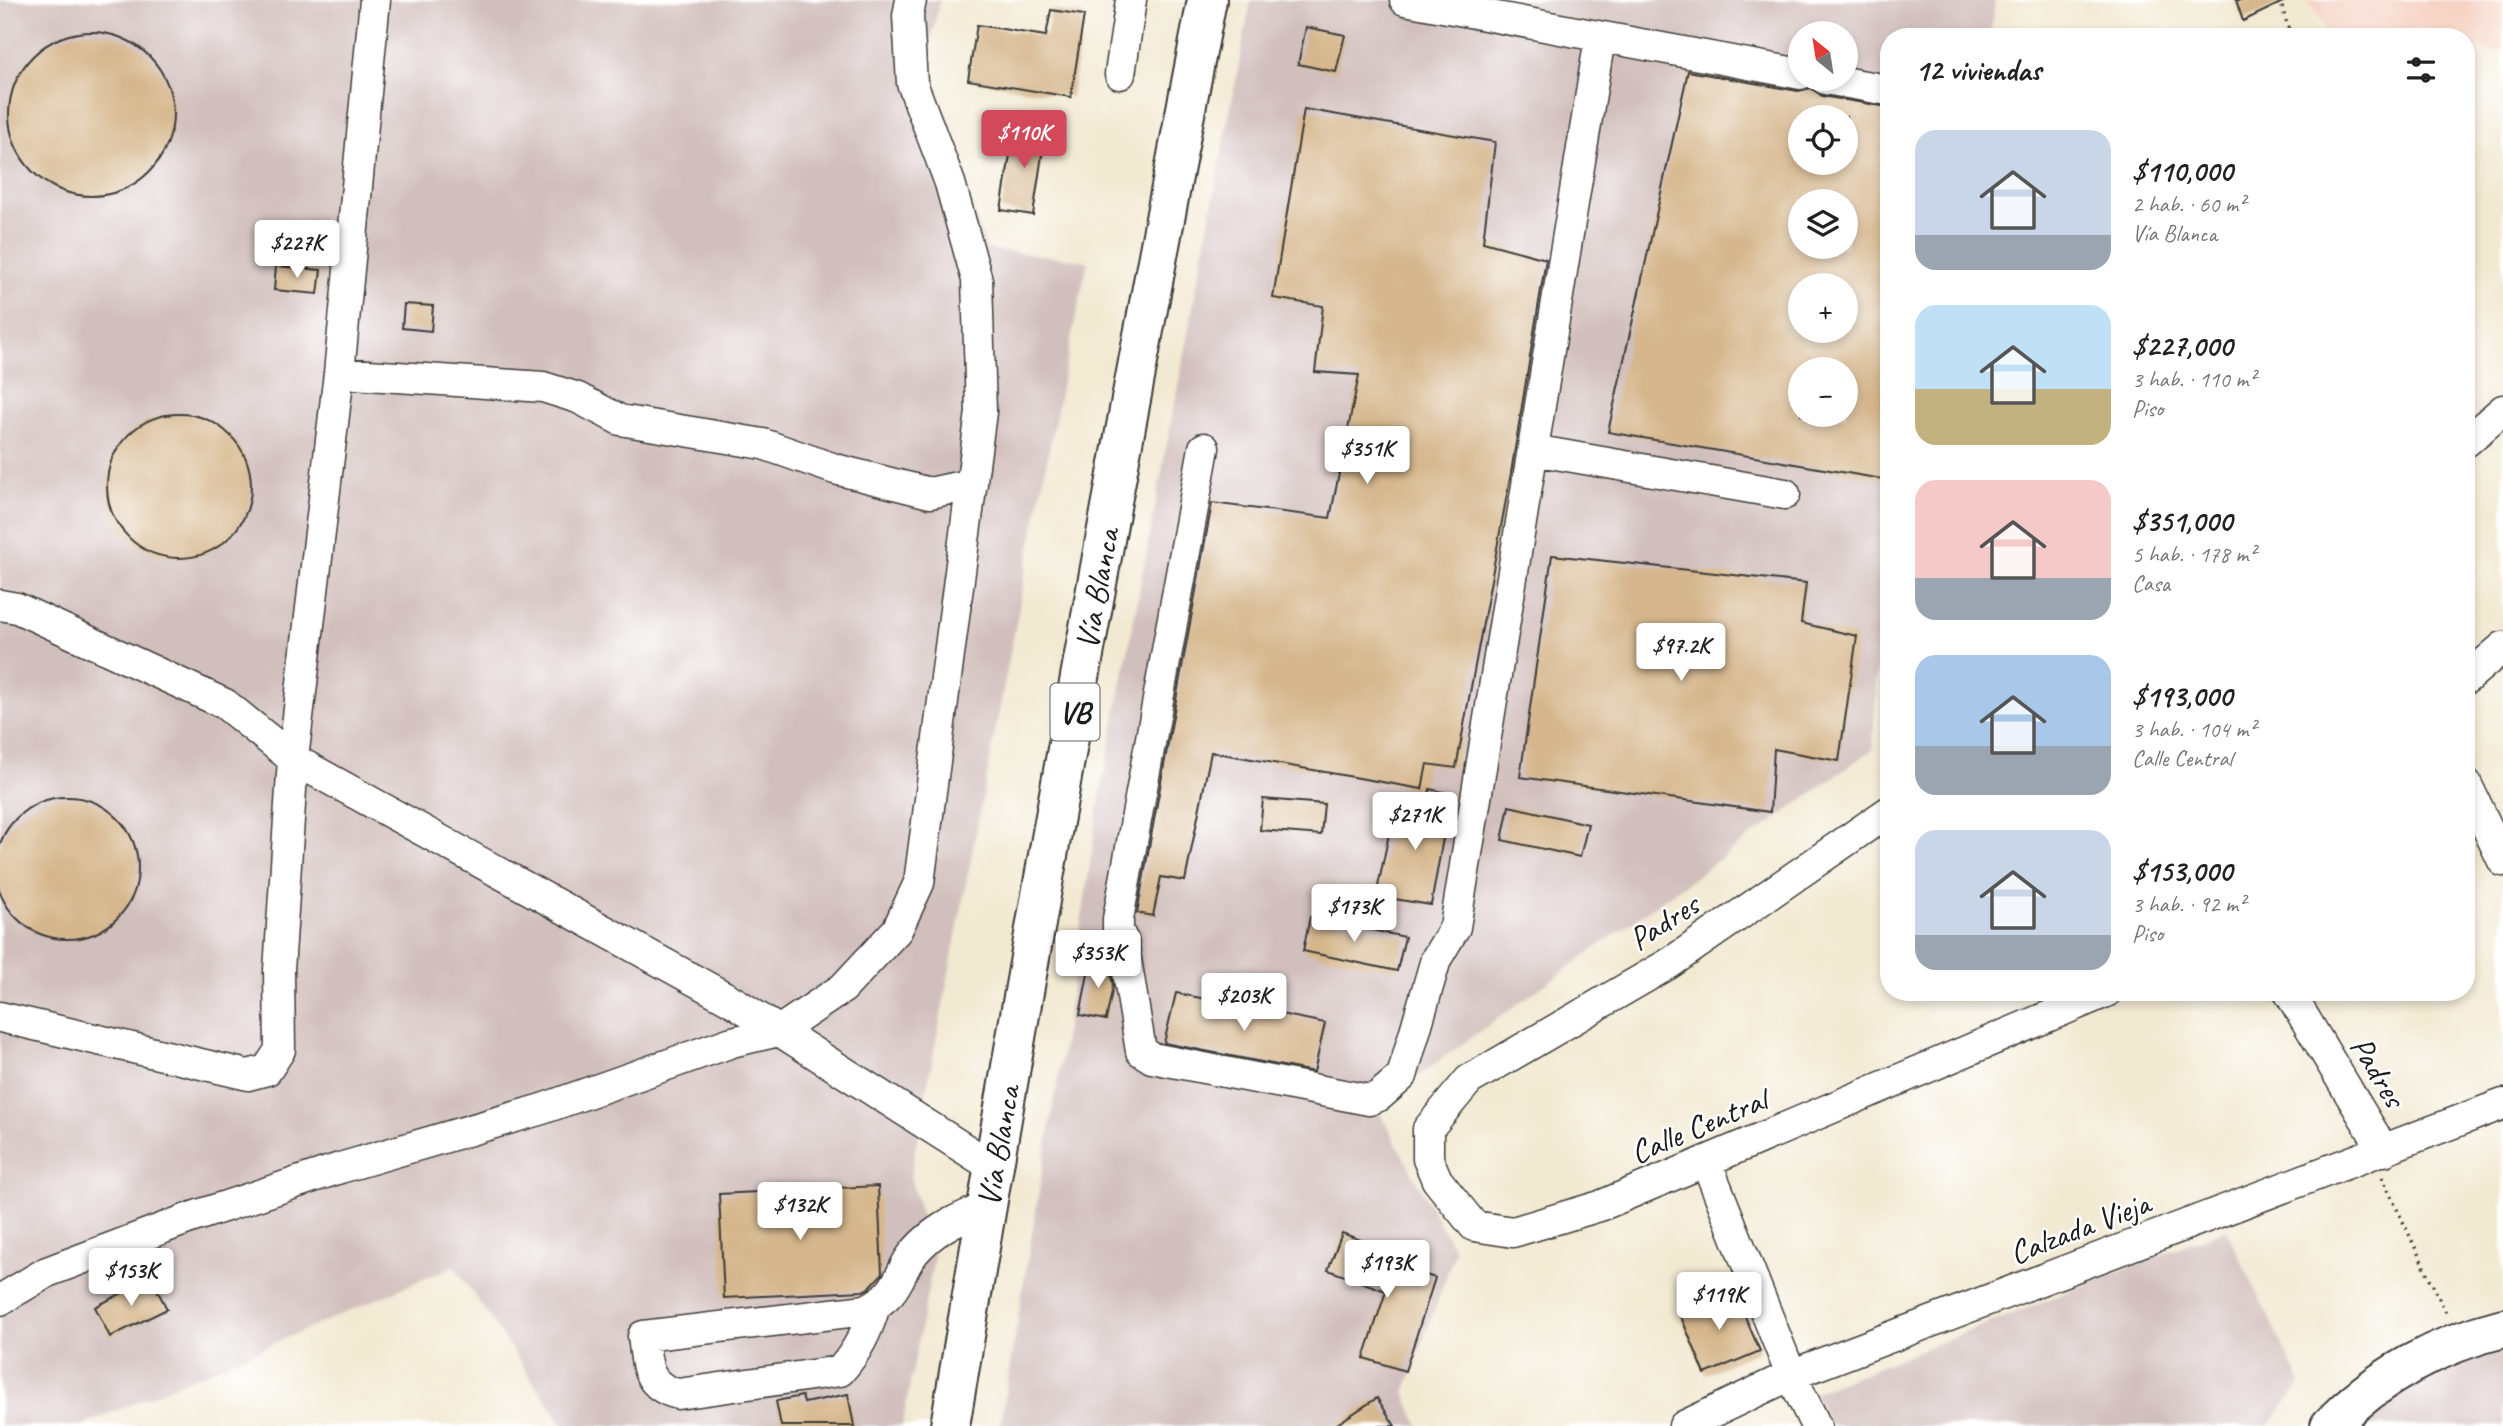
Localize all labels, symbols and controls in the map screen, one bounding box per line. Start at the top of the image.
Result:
north arrow [1788,21,1858,91]
map controls [1788,21,1858,427]
text: 12 viviendas [1915,51,2041,89]
icon: filters [2402,51,2440,89]
button: locate [1788,105,1858,175]
pin: $110K [975,110,1073,170]
text: $110K [997,118,1051,147]
text: $110,000 [2132,152,2232,190]
icon: home [1971,158,2055,242]
button: layers [1788,189,1858,259]
text: 2 hab. · 60 m² [2132,190,2245,219]
text: Vía Blanca [2132,219,2217,248]
pin: $227K [248,220,346,280]
text: $227K [271,228,324,257]
button: + [1788,273,1858,343]
text: $227,000 [2132,327,2232,365]
icon: home [1971,333,2055,417]
button: − [1788,357,1858,427]
text: 3 hab. · 110 m² [2132,365,2256,394]
text: Piso [2132,394,2163,423]
pin: $351K [1318,426,1416,486]
text: $351K [1341,434,1393,463]
text: $351,000 [2132,502,2232,540]
icon: home [1971,508,2055,592]
street label: Vía Blanca [1065,523,1129,652]
text: 5 hab. · 178 m² [2132,540,2256,569]
text: Casa [2132,569,2170,598]
pin: $97.2K [1624,624,1738,683]
text: $97.2K [1652,631,1710,660]
text: $193,000 [2132,677,2232,715]
icon: home [1971,683,2055,767]
road number: VB [1050,684,1100,740]
text: 3 hab. · 104 m² [2132,715,2256,744]
text: Calle Central [2132,744,2232,773]
pin: $271K [1366,792,1464,852]
text: $271K [1389,800,1442,829]
text: $153,000 [2132,852,2232,890]
icon: home [1971,858,2055,942]
street label: Padres [1621,882,1709,960]
pin: $173K [1305,884,1403,944]
text: 3 hab. · 92 m² [2132,890,2245,919]
text: $173K [1328,892,1381,921]
text: Piso [2132,919,2163,948]
pin: $353K [1049,930,1147,990]
text: $353K [1072,938,1124,967]
pin: $203K [1195,974,1293,1033]
text: $203K [1217,981,1271,1010]
street label: Padres [2341,1028,2417,1117]
street label: Calle Central [1624,1076,1778,1173]
street label: Vía Blanca [967,1080,1030,1210]
street label: Calzada Vieja [2003,1181,2158,1274]
pin: $132K [751,1182,849,1242]
text: $132K [773,1190,827,1219]
pin: $193K [1338,1240,1436,1300]
pin: $153K [82,1248,180,1308]
text: $193K [1361,1248,1413,1277]
text: $153K [105,1256,157,1285]
pin: $119K [1670,1272,1768,1332]
text: $119K [1693,1280,1745,1309]

